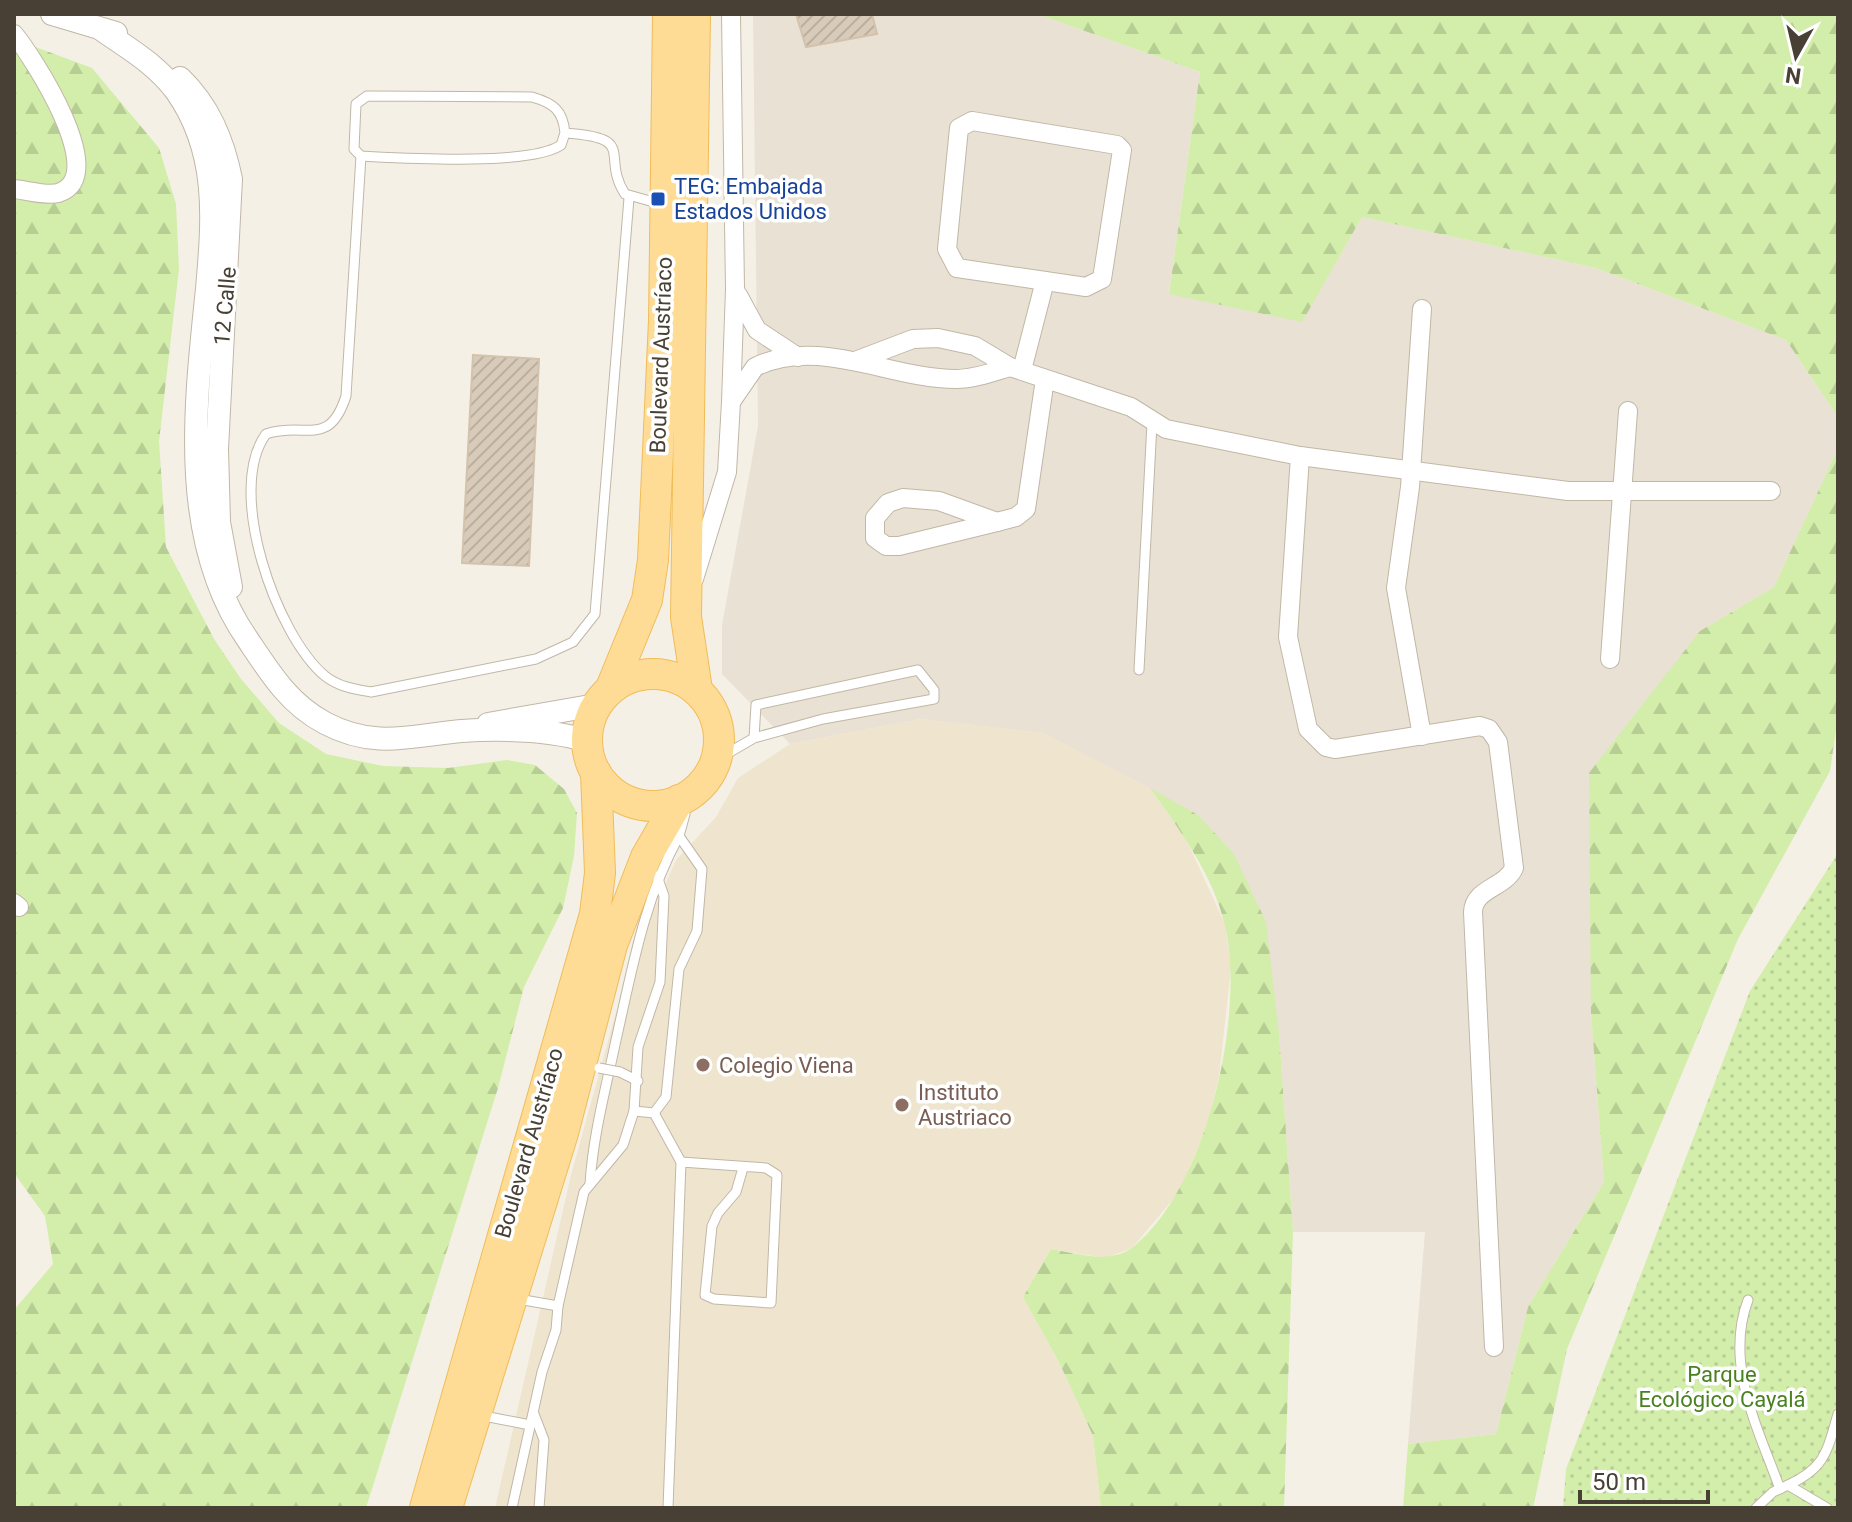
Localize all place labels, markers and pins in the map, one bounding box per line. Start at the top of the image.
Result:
place label: TEG: Embajada Estados Unidos [674,174,827,224]
marker: TEG: Embajada Estados Unidos [649,190,667,208]
place label: Colegio Viena [719,1053,854,1078]
marker: Colegio Viena [694,1056,712,1074]
place label: Instituto Austriaco [918,1080,1012,1130]
marker: Instituto Austriaco [893,1096,911,1114]

